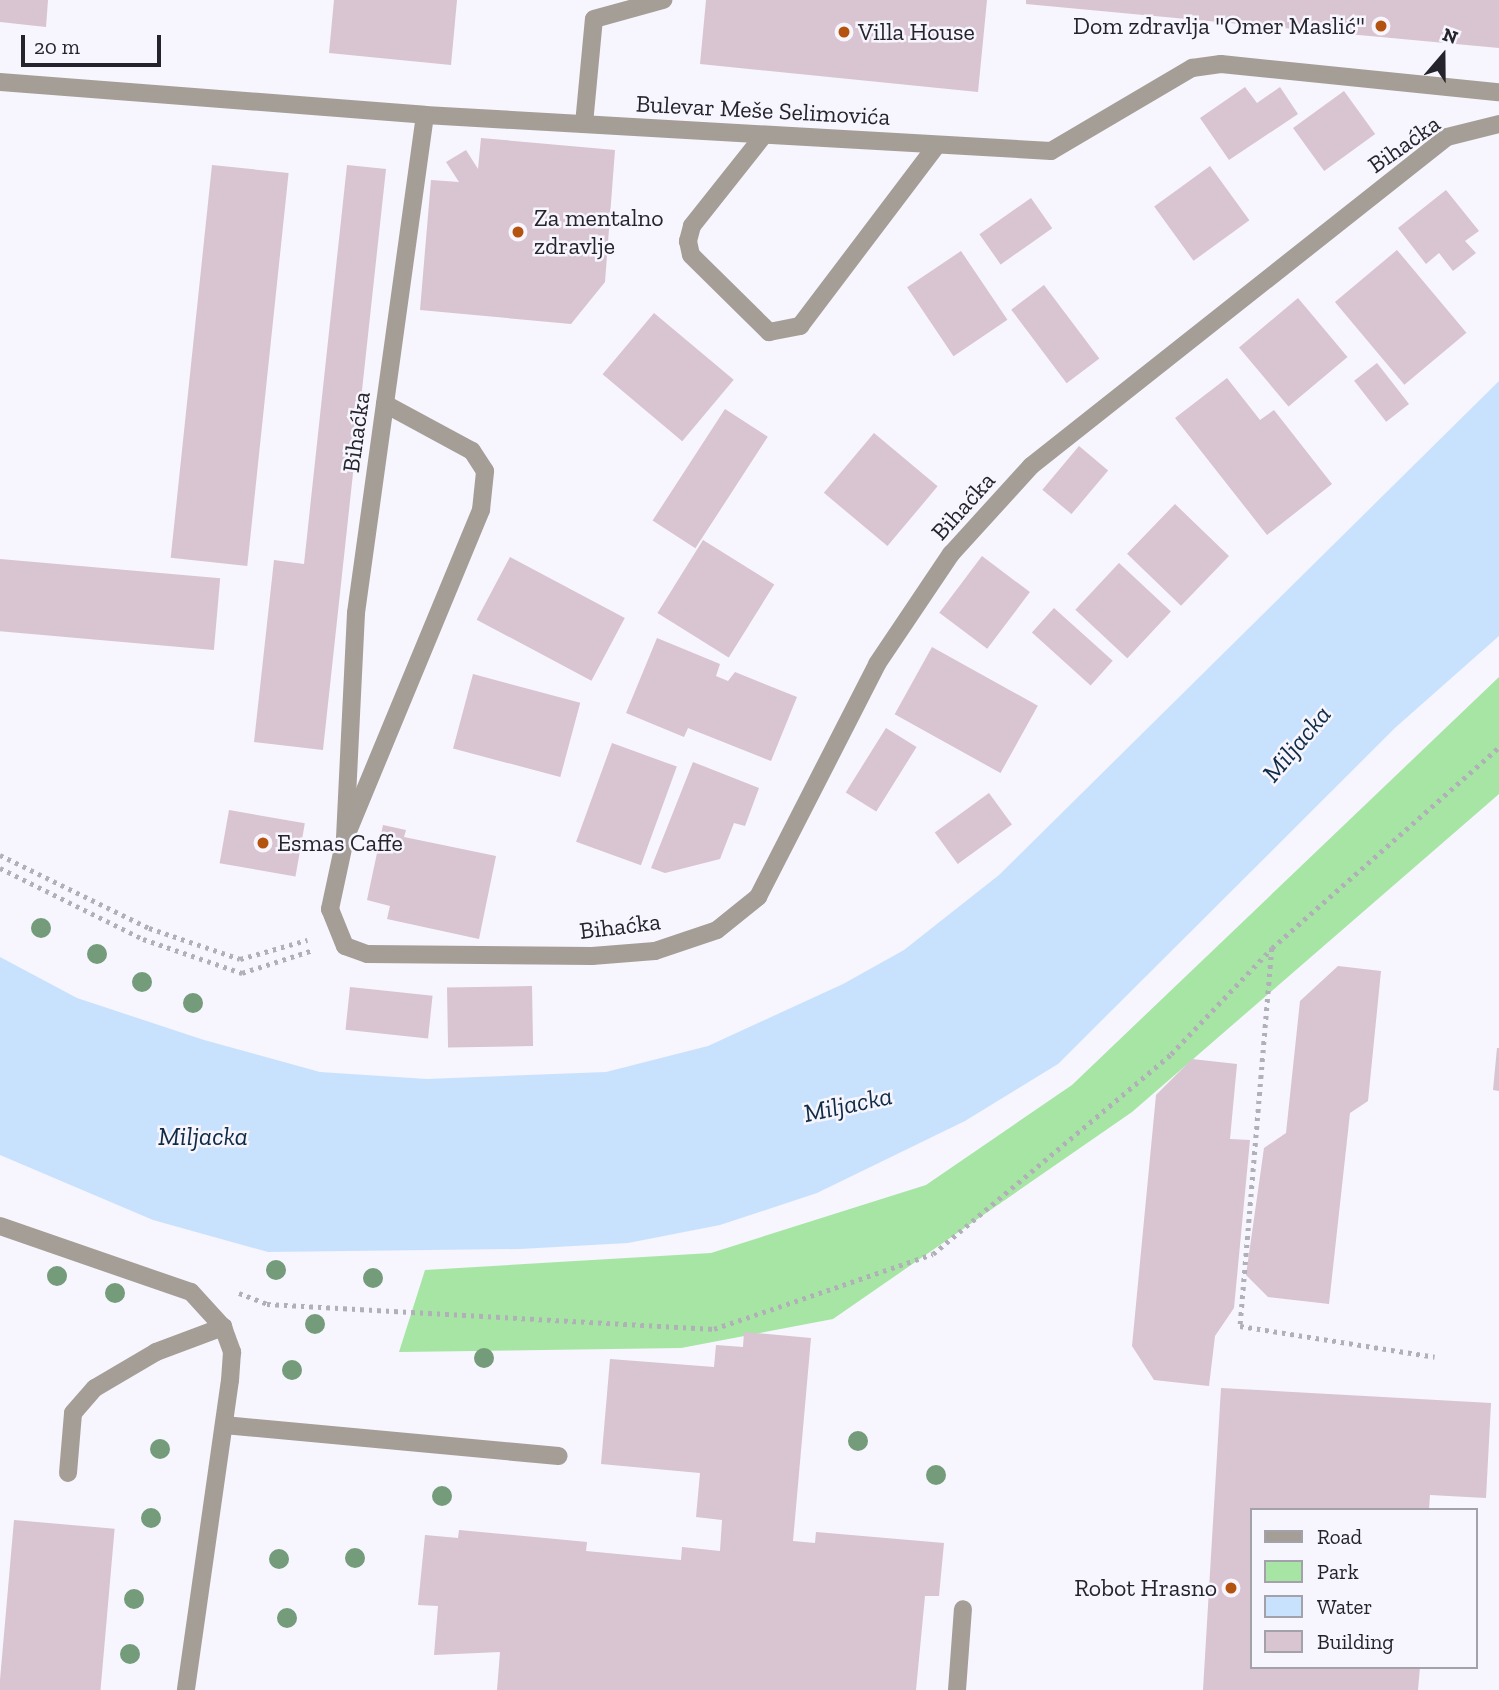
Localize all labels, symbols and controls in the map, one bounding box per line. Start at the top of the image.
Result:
place label: Dom zdravlja "Omer Maslić" [1073,12,1365,40]
marker: Dom zdravlja "Omer Maslić" [1371,16,1391,36]
place label: Villa House [858,18,975,46]
scale bar [24,21,164,65]
north arrow [1408,21,1478,91]
text: N [1440,23,1461,49]
marker: Villa House [836,24,852,40]
text: 20 m [34,34,80,59]
street label: Bulevar Meše Selimovića [635,89,891,131]
street label: Bihaćka [1362,109,1446,179]
place label: Za mentalno zdravlje [534,204,664,260]
marker: Za mentalno zdravlje [508,222,528,242]
street label: Bihaćka [336,390,376,474]
street label: Bihaćka [925,466,1001,546]
water label: Miljacka [1256,699,1338,789]
place label: Esmas Caffe [277,829,403,857]
marker: Esmas Caffe [255,835,271,851]
street label: Bihaćka [578,907,662,945]
water label: Miljacka [801,1080,895,1130]
water label: Miljacka [158,1121,248,1153]
legend [1250,1508,1478,1669]
text: Road [1317,1524,1362,1549]
text: Park [1317,1559,1359,1584]
place label: Robot Hrasno [1074,1574,1217,1602]
marker: Robot Hrasno [1223,1580,1239,1596]
text: Water [1317,1594,1372,1619]
text: Building [1317,1629,1394,1654]

